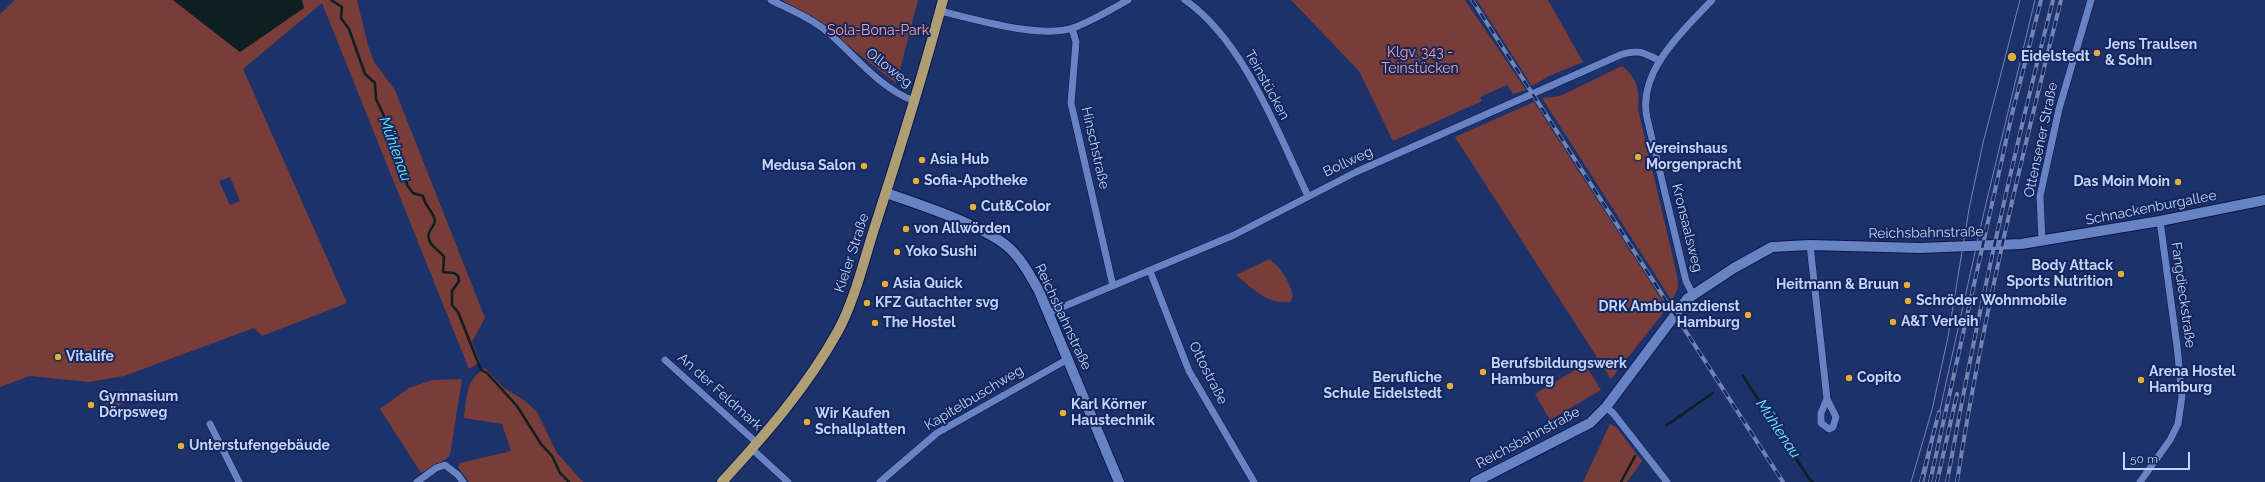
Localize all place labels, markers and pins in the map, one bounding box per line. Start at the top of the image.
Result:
place label: Jens Traulsen & Sohn [2105,37,2197,70]
marker: Jens Traulsen & Sohn [2092,48,2102,58]
place label: Eidelstedt [2021,49,2090,65]
marker: Eidelstedt [2006,51,2018,63]
place label: Vereinshaus Morgenpracht [1646,141,1742,174]
place label: Asia Hub [930,152,989,168]
marker: Vereinshaus Morgenpracht [1633,152,1643,162]
marker: Asia Hub [917,155,927,165]
place label: Medusa Salon [762,158,856,174]
marker: Medusa Salon [859,161,869,171]
place label: Sofia-Apotheke [924,173,1028,189]
place label: Das Moin Moin [2073,174,2170,190]
marker: Sofia-Apotheke [911,176,921,186]
marker: Das Moin Moin [2173,177,2183,187]
place label: Cut&Color [981,199,1051,215]
marker: Cut&Color [968,202,978,212]
place label: von Allwörden [914,221,1011,237]
marker: von Allwörden [901,224,911,234]
place label: Yoko Sushi [905,244,977,260]
marker: Yoko Sushi [892,247,902,257]
place label: Body Attack Sports Nutrition [2006,258,2113,290]
marker: Body Attack Sports Nutrition [2116,269,2126,279]
place label: Asia Quick [893,276,963,292]
place label: Heitmann & Bruun [1776,277,1899,293]
marker: Asia Quick [880,279,890,289]
marker: Heitmann & Bruun [1902,280,1912,290]
place label: Schröder Wohnmobile [1916,293,2067,309]
place label: KFZ Gutachter svg [875,295,999,311]
marker: Schröder Wohnmobile [1903,296,1913,306]
marker: KFZ Gutachter svg [862,298,872,308]
place label: DRK Ambulanzdienst Hamburg [1599,299,1740,332]
marker: DRK Ambulanzdienst Hamburg [1743,310,1753,320]
place label: A&T Verleih [1901,314,1979,330]
place label: The Hostel [883,315,956,331]
marker: A&T Verleih [1888,317,1898,327]
marker: The Hostel [870,318,880,328]
place label: Vitalife [66,349,114,365]
marker: Vitalife [53,352,63,362]
place label: Berufsbildungswerk Hamburg [1491,356,1627,388]
place label: Arena Hostel Hamburg [2149,364,2236,396]
marker: Berufsbildungswerk Hamburg [1478,367,1488,377]
place label: Berufliche Schule Eidelstedt [1323,370,1442,402]
place label: Copito [1857,370,1901,386]
marker: Copito [1844,373,1854,383]
marker: Arena Hostel Hamburg [2136,375,2146,385]
marker: Berufliche Schule Eidelstedt [1445,381,1455,391]
place label: Gymnasium Dörpsweg [99,389,178,422]
place label: Karl Körner Haustechnik [1071,397,1155,430]
marker: Gymnasium Dörpsweg [86,400,96,410]
place label: Wir Kaufen Schallplatten [815,406,906,438]
marker: Karl Körner Haustechnik [1058,408,1068,418]
marker: Wir Kaufen Schallplatten [802,417,812,427]
place label: Unterstufengebäude [189,438,330,454]
marker: Unterstufengebäude [176,441,186,451]

